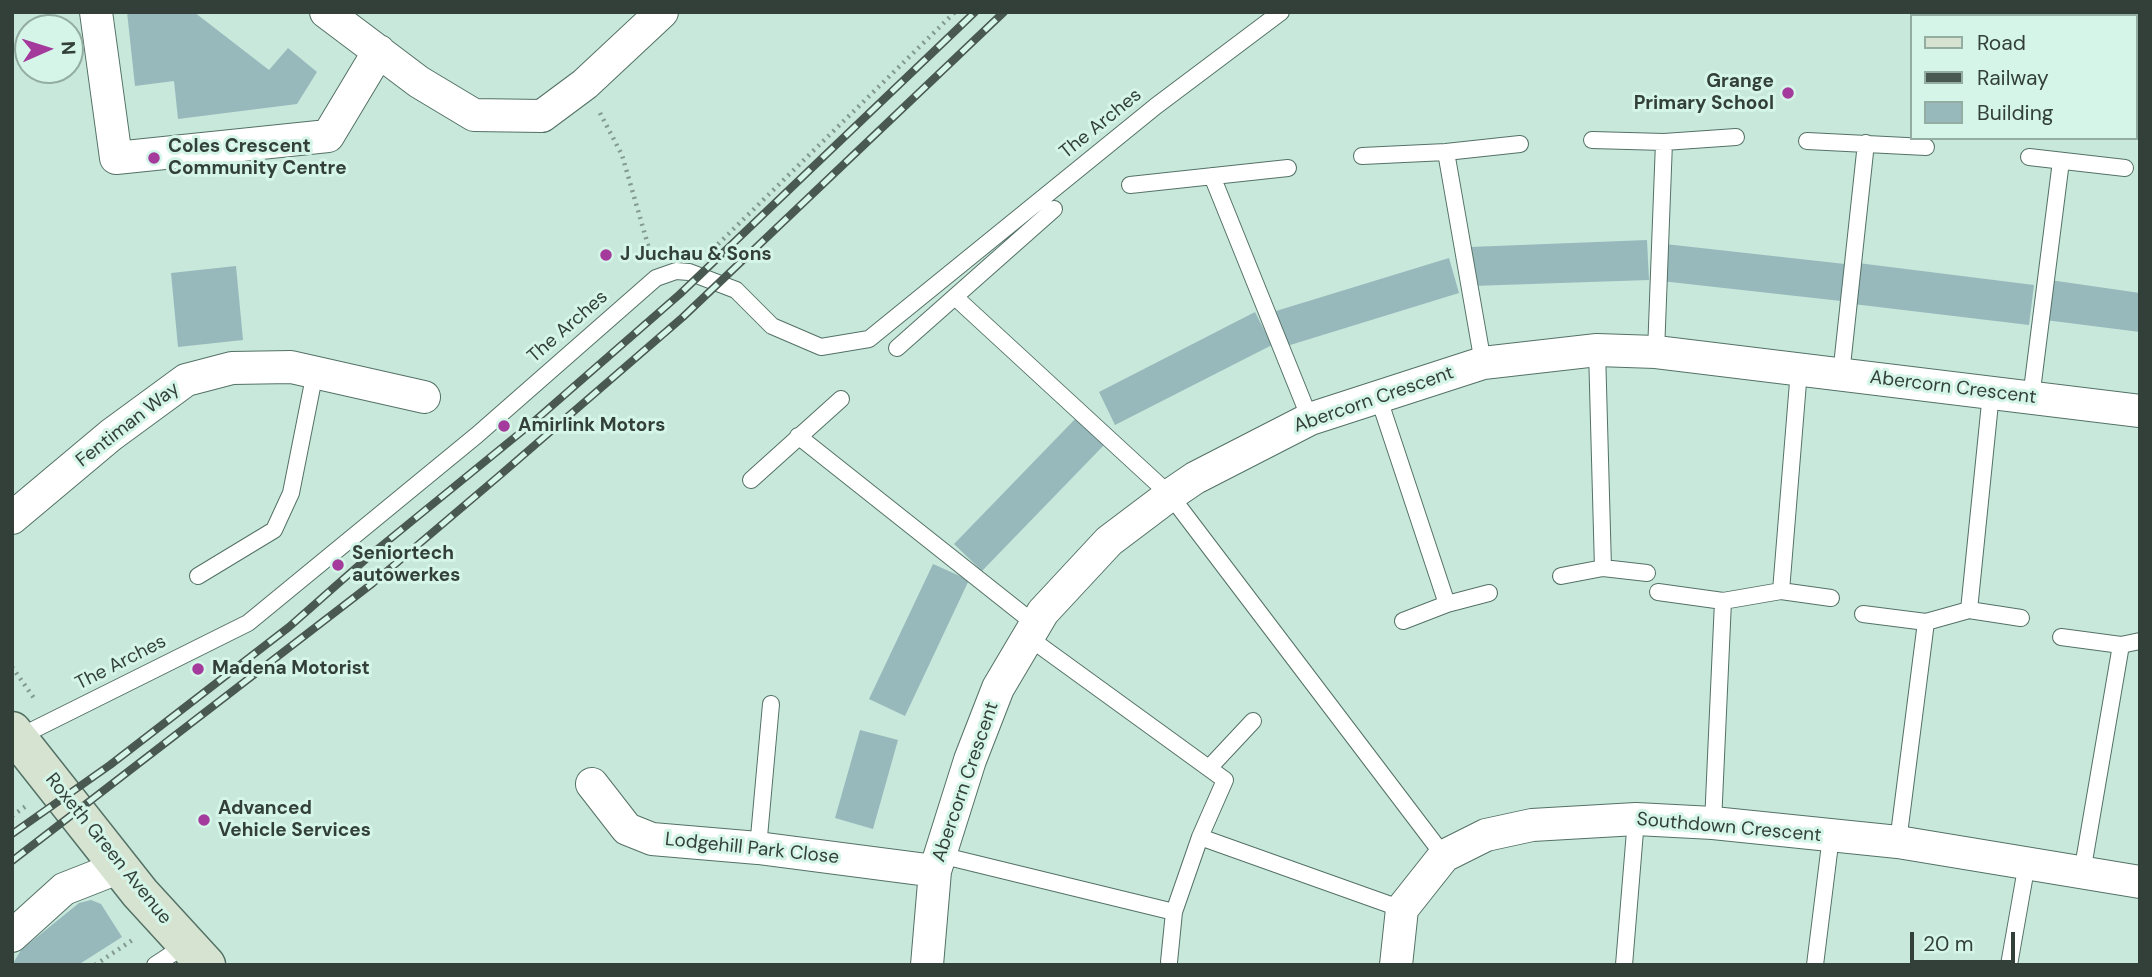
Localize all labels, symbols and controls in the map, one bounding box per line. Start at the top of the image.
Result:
north arrow [14,14,84,84]
legend [1910,14,2138,140]
text: Road [1977,29,2026,57]
text: N [56,40,81,56]
text: Railway [1977,64,2049,92]
place label: Grange Primary School [1634,71,1774,115]
street label: The Arches [1055,84,1147,164]
marker: Grange Primary School [1780,85,1796,101]
text: Building [1977,99,2053,127]
place label: Coles Crescent Community Centre [168,136,347,180]
marker: Coles Crescent Community Centre [146,150,162,166]
place label: J Juchau & Sons [620,244,772,266]
marker: J Juchau & Sons [598,247,614,263]
street label: The Arches [523,286,613,368]
street label: Abercorn Crescent [1291,362,1457,438]
street label: Abercorn Crescent [1868,366,2038,410]
street label: Fentiman Way [72,378,184,472]
place label: Amirlink Motors [518,415,665,437]
marker: Amirlink Motors [496,418,512,434]
place label: Seniortech autowerkes [352,543,460,587]
marker: Seniortech autowerkes [330,557,346,573]
street label: The Arches [72,630,170,696]
place label: Madena Motorist [212,658,370,680]
marker: Madena Motorist [190,661,206,677]
street label: Abercorn Crescent [928,699,1004,865]
street label: Roxeth Green Avenue [40,769,176,929]
place label: Advanced Vehicle Services [218,798,371,842]
street label: Southdown Crescent [1636,809,1822,847]
marker: Advanced Vehicle Services [196,812,212,828]
street label: Lodgehill Park Close [664,829,840,869]
scale bar [1914,918,2019,962]
text: 20 m [1923,930,1974,958]

